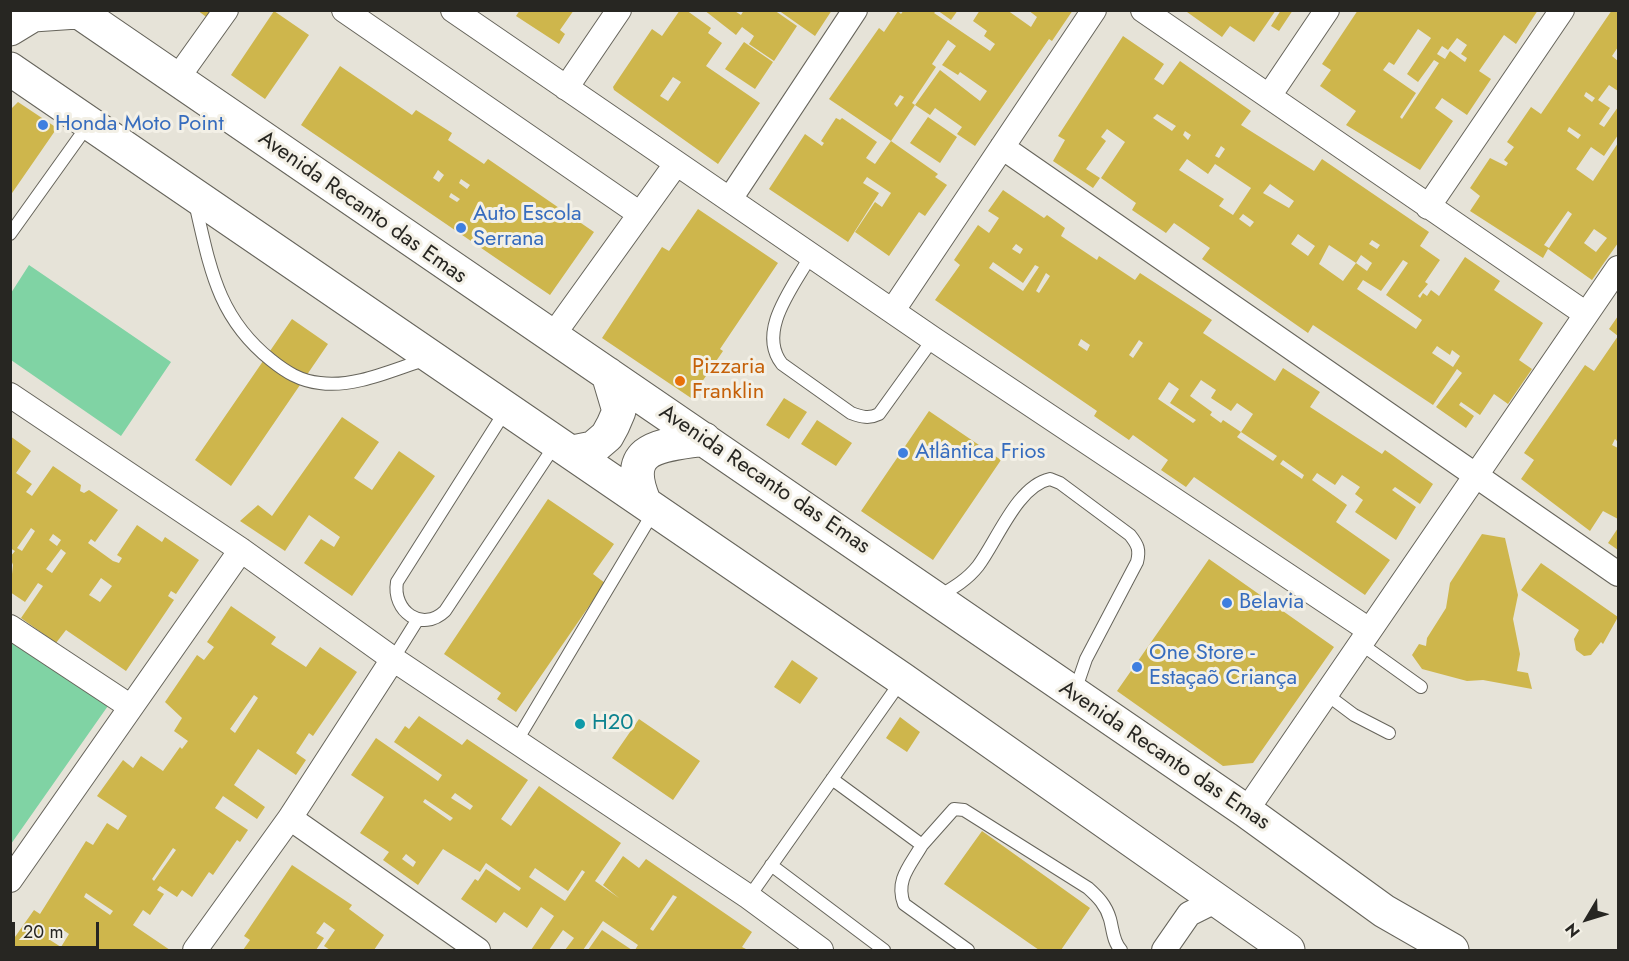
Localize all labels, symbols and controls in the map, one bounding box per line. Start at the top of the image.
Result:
place label: Honda Moto Point [55,112,224,138]
marker: Honda Moto Point [36,118,50,132]
street label: Avenida Recanto das Emas [253,126,471,290]
place label: Auto Escola Serrana [473,202,582,254]
marker: Auto Escola Serrana [454,221,468,235]
place label: Pizzaria Franklin [692,355,765,406]
marker: Pizzaria Franklin [673,374,687,388]
street label: Avenida Recanto das Emas [654,400,874,560]
place label: Atlântica Frios [915,440,1045,466]
marker: Atlântica Frios [896,446,910,460]
place label: Belavia [1239,590,1304,616]
marker: Belavia [1220,596,1234,610]
place label: One Store - Estaçaõ Criança [1149,641,1297,692]
marker: One Store - Estaçaõ Criança [1130,660,1144,674]
street label: Avenida Recanto das Emas [1054,676,1274,836]
place label: H20 [592,711,633,737]
marker: H20 [573,717,587,731]
north arrow [1557,889,1617,949]
scale bar [15,910,102,948]
text: N [1559,918,1585,942]
text: 20 m [23,919,63,945]

